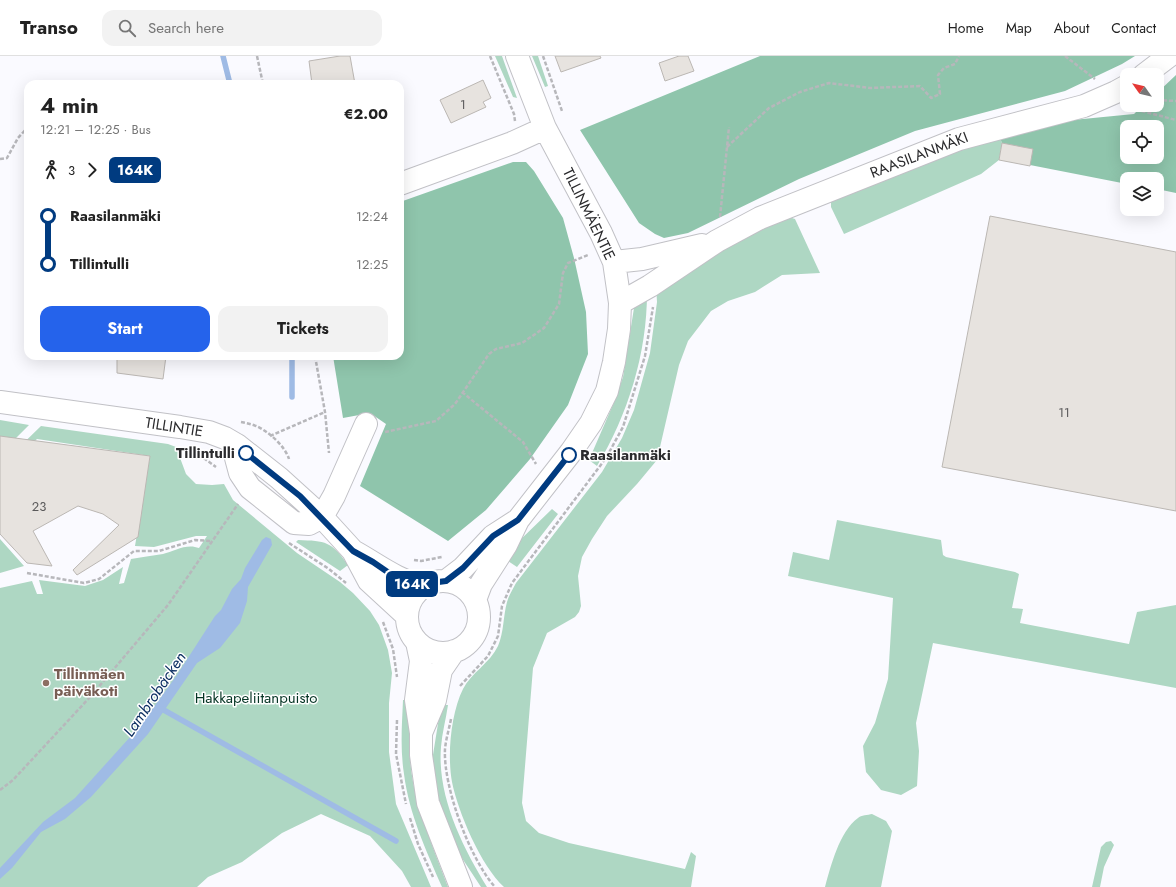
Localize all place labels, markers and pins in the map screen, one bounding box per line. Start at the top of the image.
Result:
place label: Tillintulli [176,442,235,464]
place label: Raasilanmäki [580,444,671,466]
marker: Tillintulli [238,445,254,461]
marker: Raasilanmäki [561,447,577,463]
place label: Tillinmäen päiväkoti [54,663,125,702]
marker: Tillinmäen päiväkoti [41,678,51,688]

